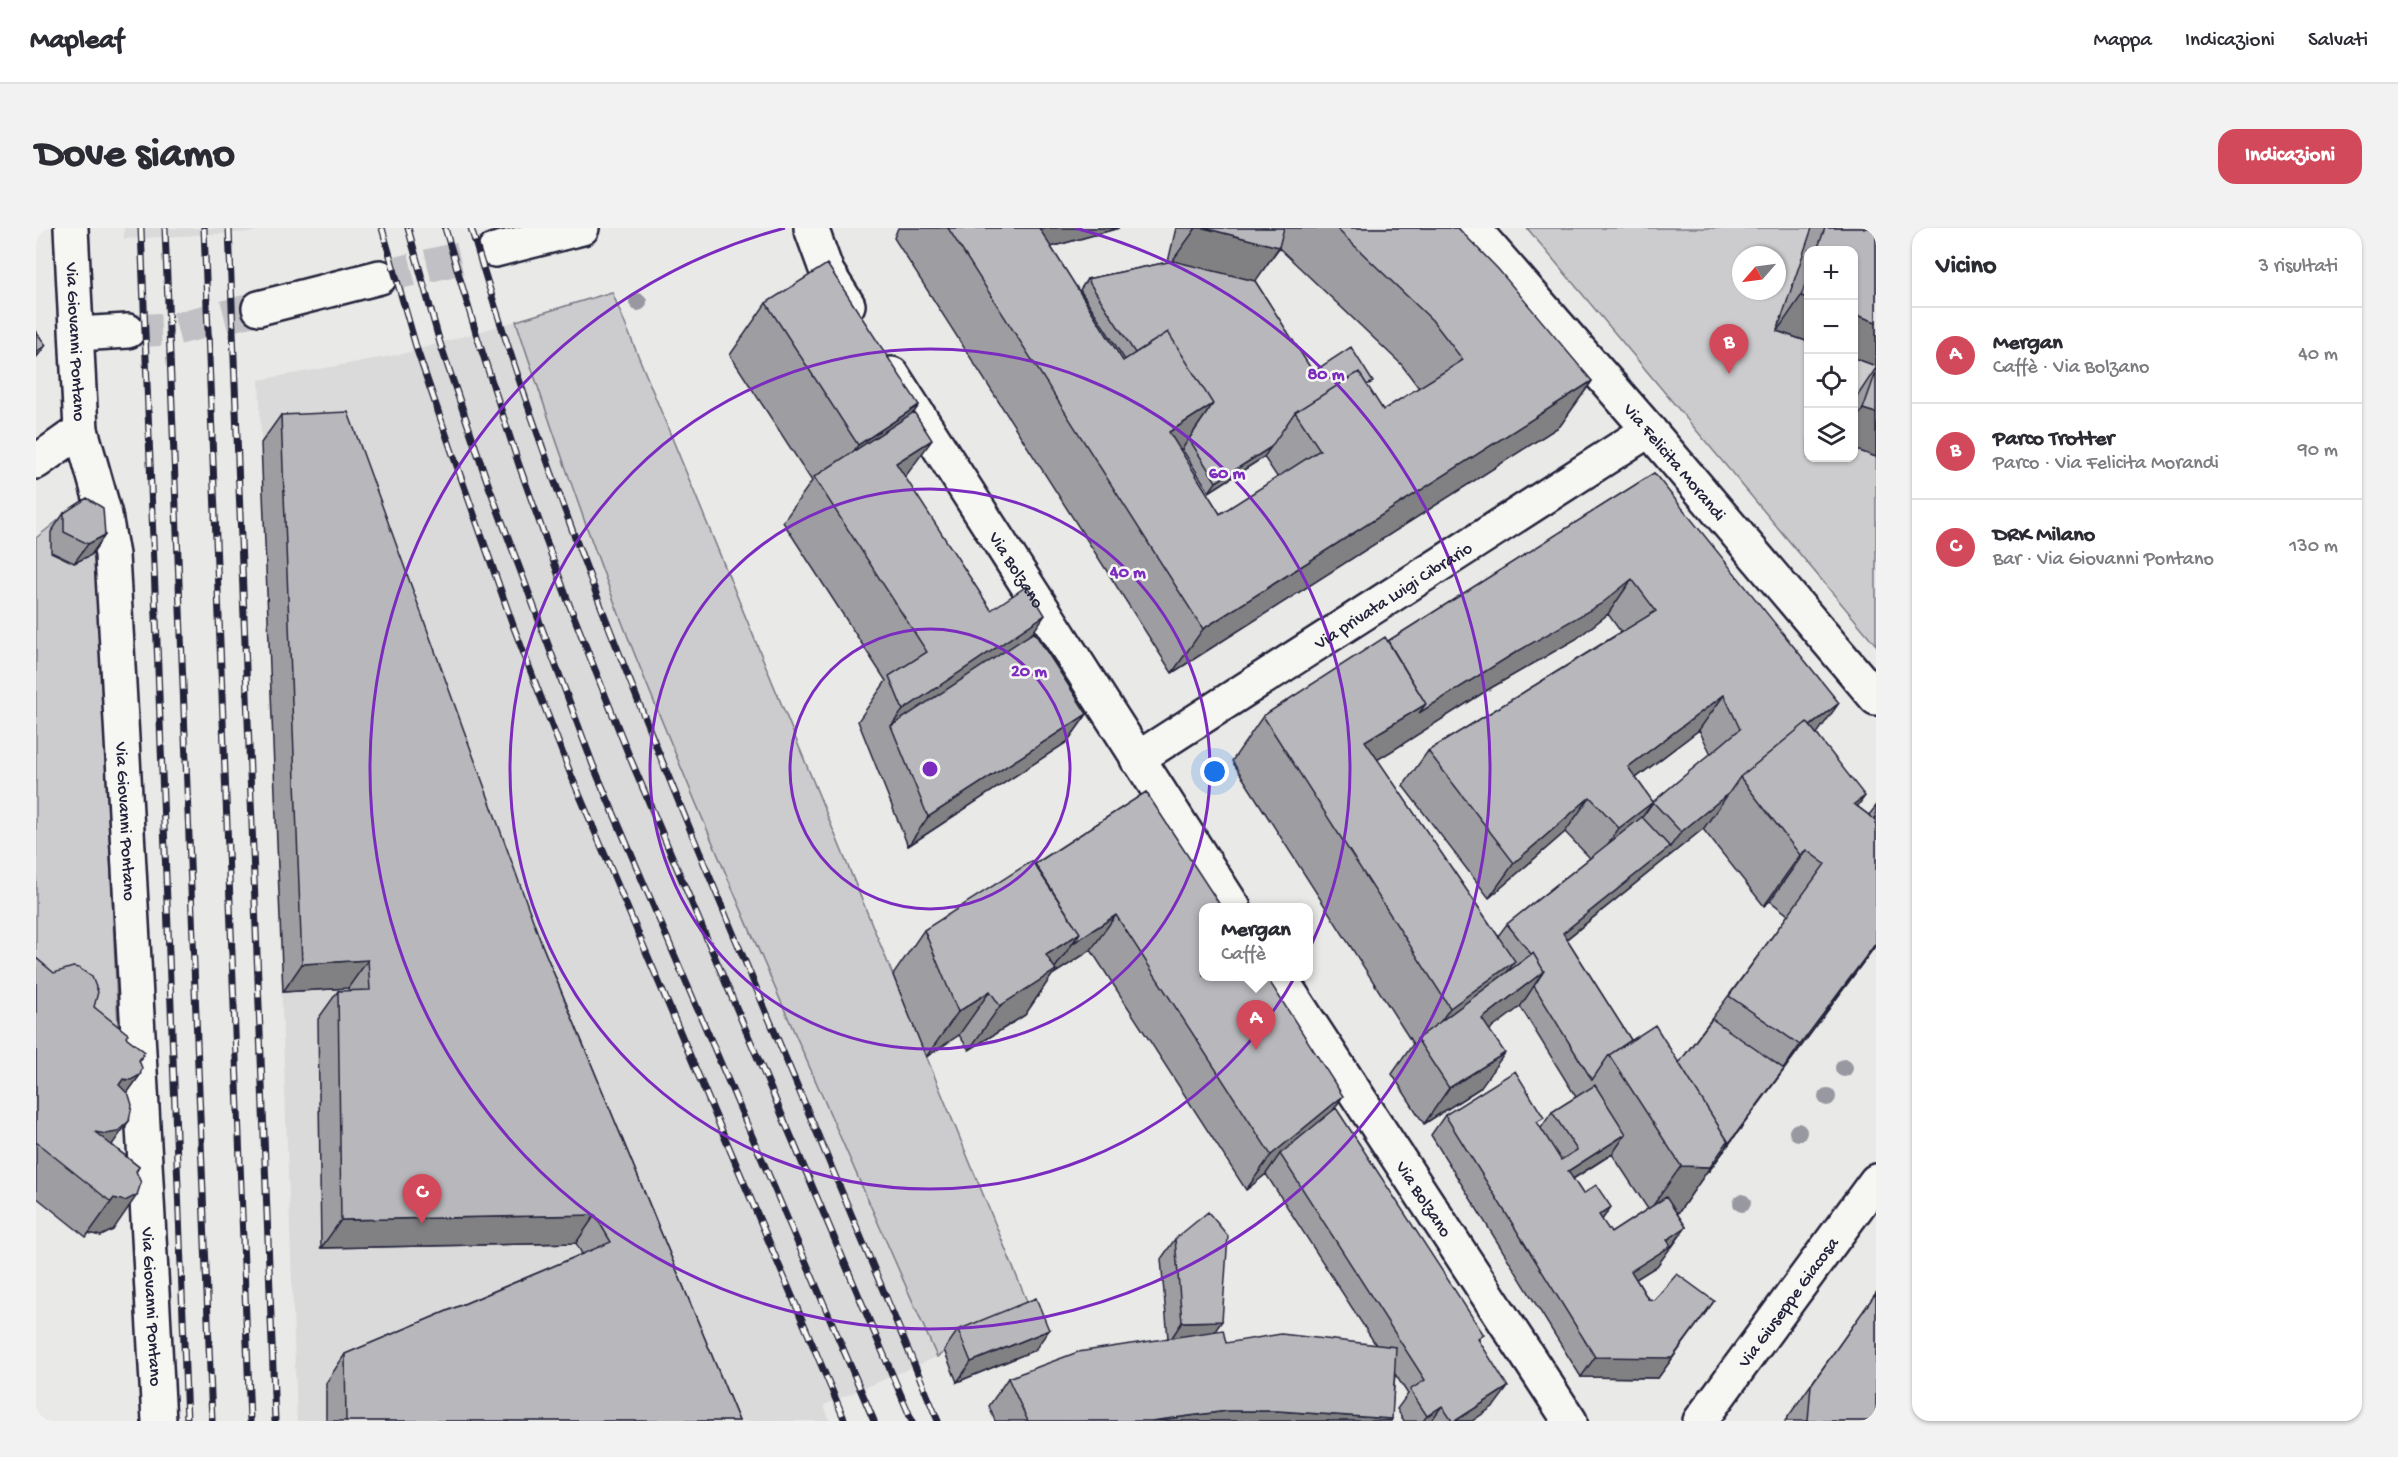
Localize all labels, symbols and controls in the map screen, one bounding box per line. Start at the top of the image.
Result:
text: Mapleaf [30,25,124,58]
text: Mappa [2093,29,2152,54]
text: Indicazioni [2185,29,2275,54]
text: Salvati [2308,29,2368,54]
button: Indicazioni [2218,129,2362,184]
text: Dove siamo [36,132,235,181]
north arrow [1732,246,1786,300]
map controls [1804,246,1858,462]
button: + [1804,246,1858,300]
text: Vicino [1936,252,1996,283]
text: 3 risultati [2259,256,2338,279]
street label: Via Giovanni Pontano [60,261,89,422]
button: − [1804,300,1858,354]
pin: B [1710,324,1748,374]
text: Mergan [1993,331,2063,357]
text: A [1950,344,1961,367]
text: 40 m [2298,344,2338,367]
button: locate [1804,354,1858,408]
text: Caffè · Via Bolzano [1993,357,2149,380]
text: 80 m [1307,365,1345,386]
street label: Via Felicita Morandi [1617,399,1729,526]
button: layers [1804,408,1858,462]
text: Parco Trotter [1993,427,2114,453]
text: B [1950,440,1961,463]
text: 90 m [2298,440,2338,463]
text: Parco · Via Felicita Morandi [1993,453,2219,476]
text: 60 m [1209,464,1245,485]
text: DRK Milano [1993,523,2095,549]
street label: Via Bolzano [982,528,1047,613]
text: C [1950,536,1961,559]
text: 130 m [2289,536,2338,559]
street label: Via privata Luigi Cibrario [1310,538,1477,656]
text: Bar · Via Giovanni Pontano [1993,549,2214,572]
text: 40 m [1109,563,1146,584]
text: 20 m [1011,662,1047,683]
street label: Via Giovanni Pontano [109,741,139,902]
your location [1200,757,1229,786]
centre of rings [920,759,940,779]
popup [1199,903,1313,981]
text: Mergan [1221,918,1291,944]
text: Caffè [1221,944,1266,967]
pin: A [1236,1000,1276,1050]
street label: Via Bolzano [1389,1157,1455,1242]
pin: C [402,1174,442,1224]
street label: Via Giovanni Pontano [135,1226,165,1387]
street label: Via Giuseppe Giacosa [1734,1233,1845,1373]

